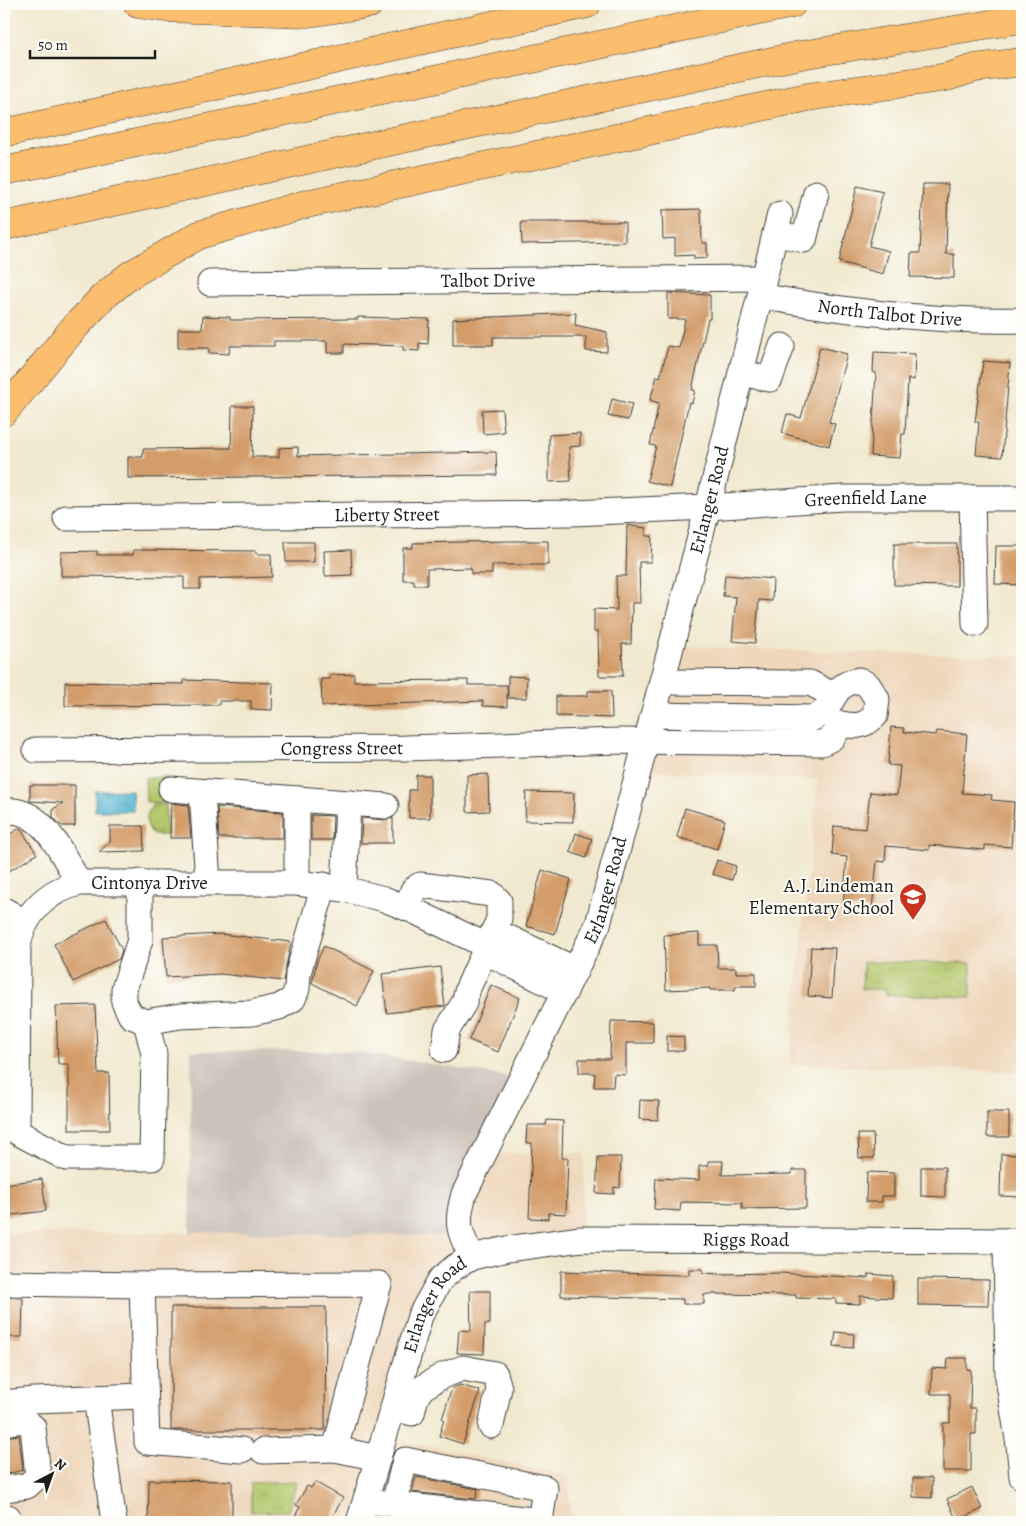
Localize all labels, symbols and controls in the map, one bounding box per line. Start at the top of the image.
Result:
scale bar [30,28,155,60]
text: 50 m [38,35,68,55]
street label: Talbot Drive [440,267,535,294]
street label: North Talbot Drive [816,293,962,333]
street label: Erlanger Road [683,442,736,557]
street label: Greenfield Lane [803,485,927,514]
street label: Liberty Street [334,501,440,528]
street label: Congress Street [281,735,403,762]
street label: Erlanger Road [577,833,634,948]
street label: Cintonya Drive [91,870,208,896]
place label: A.J. Lindeman Elementary School [749,873,894,921]
school or university icon: A.J. Lindeman Elementary School [898,882,928,921]
street label: Riggs Road [702,1227,790,1253]
street label: Erlanger Road [397,1250,472,1356]
north arrow [28,1448,78,1498]
text: N [50,1454,70,1475]

